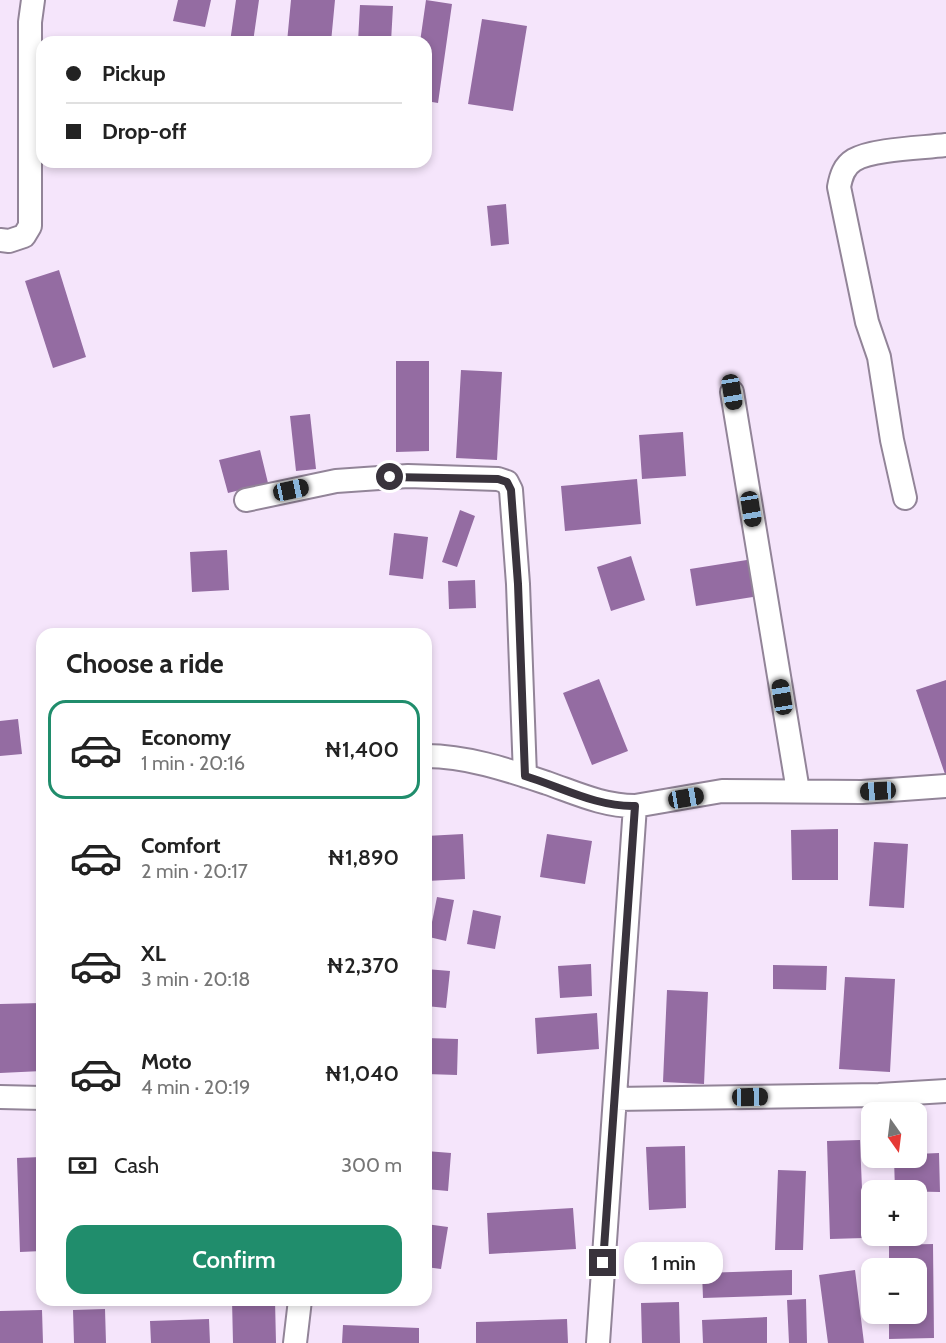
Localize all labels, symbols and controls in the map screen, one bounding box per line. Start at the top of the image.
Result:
text: Pickup [102,60,166,87]
text: Drop-off [102,118,186,145]
car [720,373,744,411]
route start [376,463,403,490]
car [272,477,310,503]
car [739,490,763,528]
text: Choose a ride [66,647,224,680]
car [770,678,794,716]
icon: car [69,723,123,777]
text: Economy [141,724,231,751]
text: ₦1,400 [324,736,399,763]
text: 1 min · 20:16 [141,751,245,775]
car [860,781,896,801]
car [667,786,705,810]
icon: car [69,831,123,885]
text: Comfort [141,832,220,859]
text: ₦1,890 [327,844,399,871]
text: 2 min · 20:17 [141,859,248,883]
icon: car [69,939,123,993]
text: XL [141,940,166,967]
text: ₦2,370 [326,952,399,979]
text: 3 min · 20:18 [141,967,250,991]
icon: car [69,1047,123,1101]
text: Moto [141,1048,192,1075]
text: ₦1,040 [324,1060,399,1087]
text: 4 min · 20:19 [141,1075,250,1099]
car [732,1088,768,1106]
north arrow [861,1102,927,1168]
map controls [861,1102,927,1324]
icon: cash [66,1149,99,1182]
text: Cash [114,1152,159,1179]
text: 300 m [341,1153,402,1177]
button: + [861,1180,927,1246]
button: Confirm [66,1225,402,1294]
callout: 1 min [624,1242,723,1284]
route end [589,1249,616,1276]
text: 1 min [651,1251,696,1275]
button: − [861,1258,927,1324]

